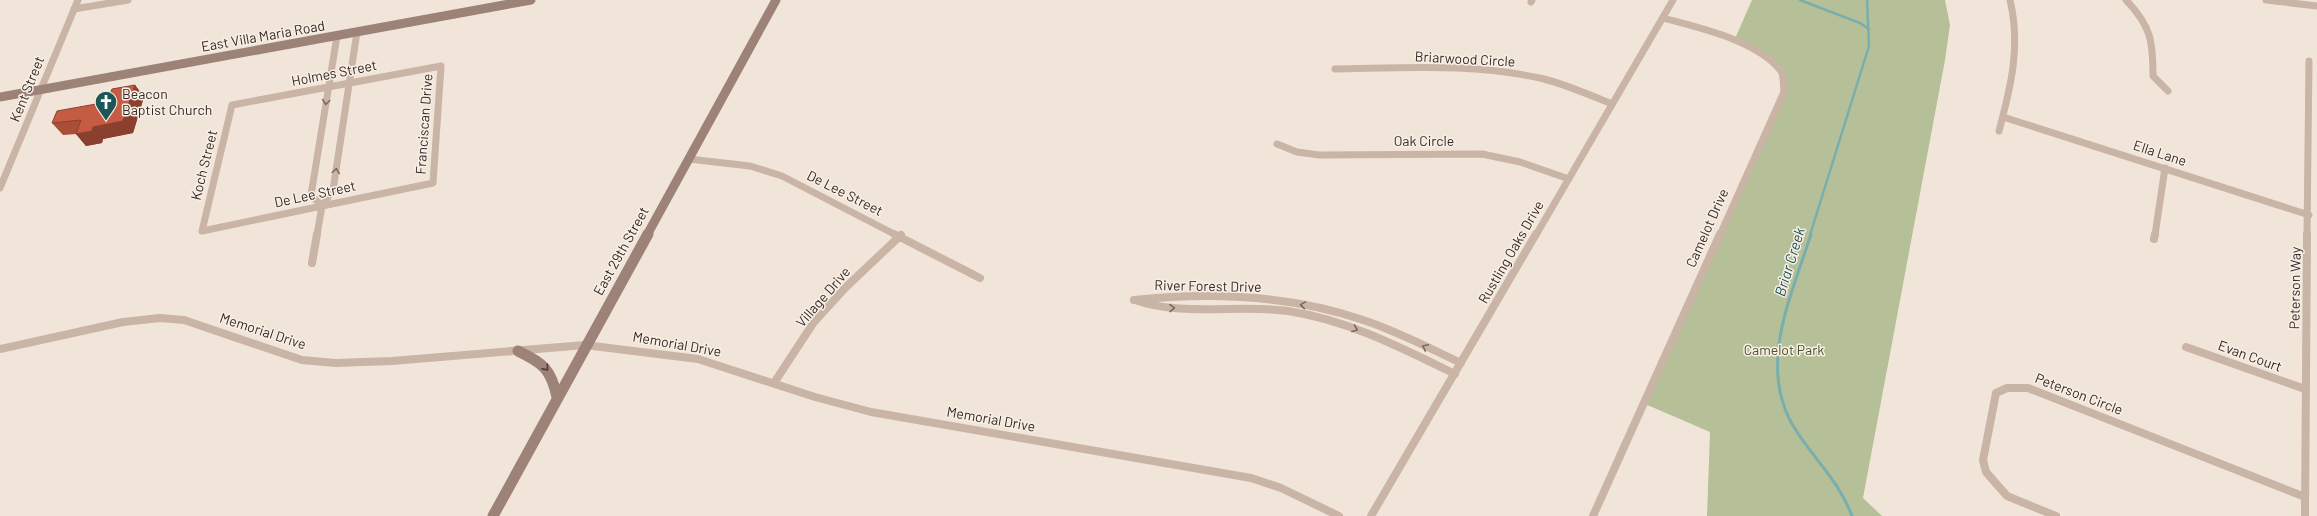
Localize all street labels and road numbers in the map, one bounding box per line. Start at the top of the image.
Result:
street label: East Villa Maria Road [200,16,326,55]
street label: Briarwood Circle [1414,47,1516,70]
street label: Kent Street [6,53,47,124]
street label: Holmes Street [290,56,378,89]
street label: Franciscan Drive [411,73,436,175]
street label: Koch Street [187,128,220,202]
street label: Oak Circle [1394,132,1454,149]
street label: Ella Lane [2131,136,2189,169]
street label: De Lee Street [804,166,886,219]
street label: De Lee Street [273,177,357,210]
street label: Camelot Drive [1682,186,1731,270]
street label: Rustling Oaks Drive [1474,197,1547,306]
street label: East 29th Street [589,203,652,298]
street label: Peterson Way [2285,246,2304,329]
street label: Village Drive [792,263,853,330]
street label: River Forest Drive [1154,276,1262,295]
street label: Memorial Drive [218,309,308,352]
street label: Memorial Drive [631,327,723,360]
street label: Evan Court [2216,336,2284,375]
street label: Peterson Circle [2033,369,2125,418]
street label: Memorial Drive [945,402,1037,435]

